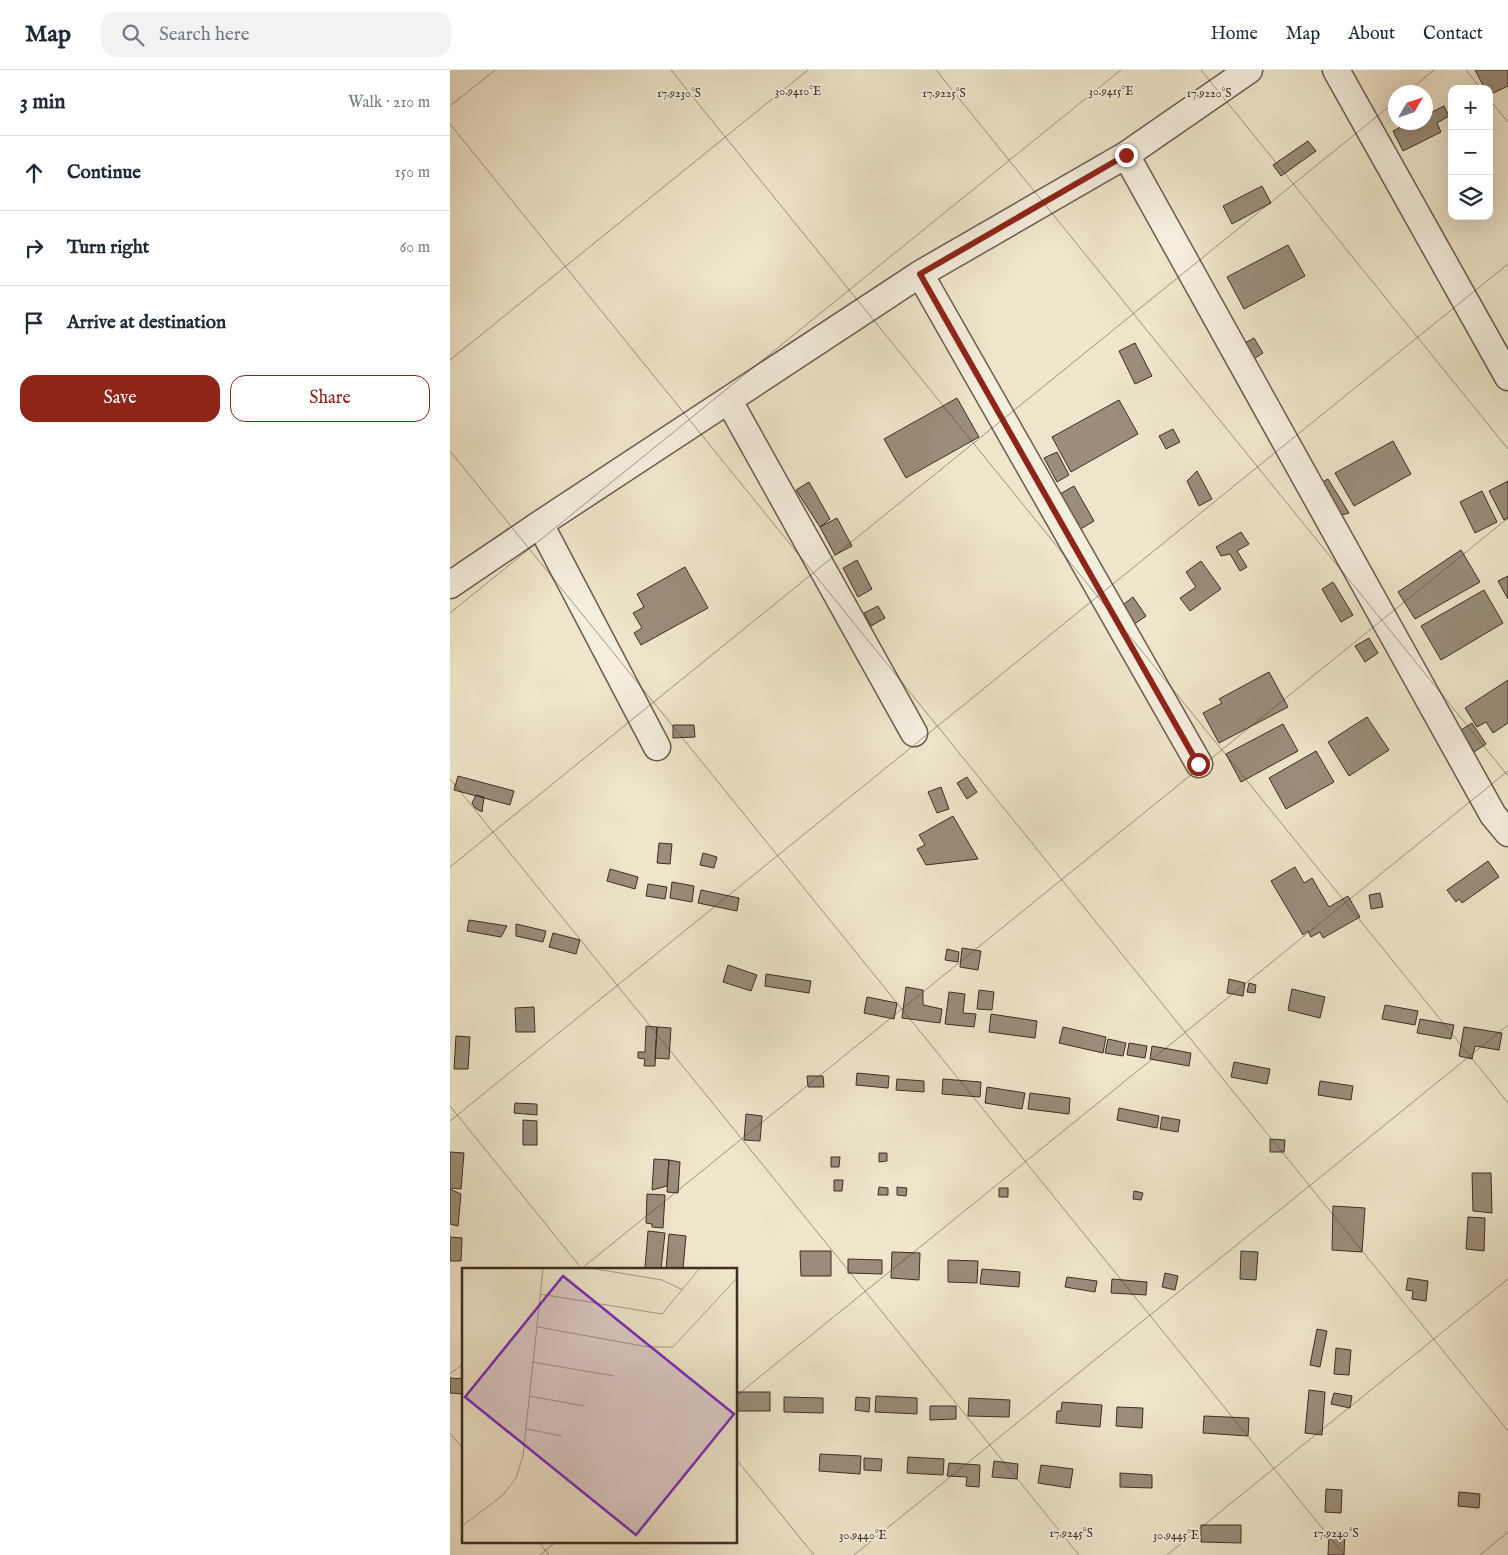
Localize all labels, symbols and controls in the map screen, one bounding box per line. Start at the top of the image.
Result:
search box [101,12,451,57]
text: Map [25,19,71,50]
icon: search [119,21,147,49]
text: Search here [159,23,250,47]
text: Home [1211,23,1258,46]
text: Map [1286,23,1320,46]
text: About [1348,23,1395,46]
text: Contact [1423,23,1483,46]
text: 30.9410°E [775,84,821,99]
text: 30.9415°E [1089,84,1133,99]
north arrow [1388,85,1433,130]
map controls [1448,85,1493,220]
button: + [1448,85,1493,130]
text: 17.9230°S [657,86,701,101]
text: 17.9225°S [922,86,966,101]
text: 17.9220°S [1186,86,1232,101]
text: 3 min [20,89,65,116]
text: Walk · 210 m [348,93,430,113]
button: − [1448,130,1493,175]
route end [1115,144,1138,167]
icon: ahead [20,159,48,187]
text: Continue [67,161,141,185]
text: 150 m [395,163,430,183]
button: layers [1448,175,1493,220]
icon: right [20,234,48,262]
text: Turn right [67,236,149,260]
text: 60 m [400,238,430,258]
icon: arrive [20,309,48,337]
text: Arrive at destination [67,311,226,335]
button: Save [20,375,220,422]
button: Share [230,375,430,422]
route start [1187,753,1210,776]
inset map [462,1268,738,1542]
text: 17.9245°S [1049,1526,1093,1541]
text: 17.9240°S [1313,1526,1359,1541]
text: 30.9440°E [839,1528,887,1543]
text: 30.9445°E [1153,1528,1199,1543]

